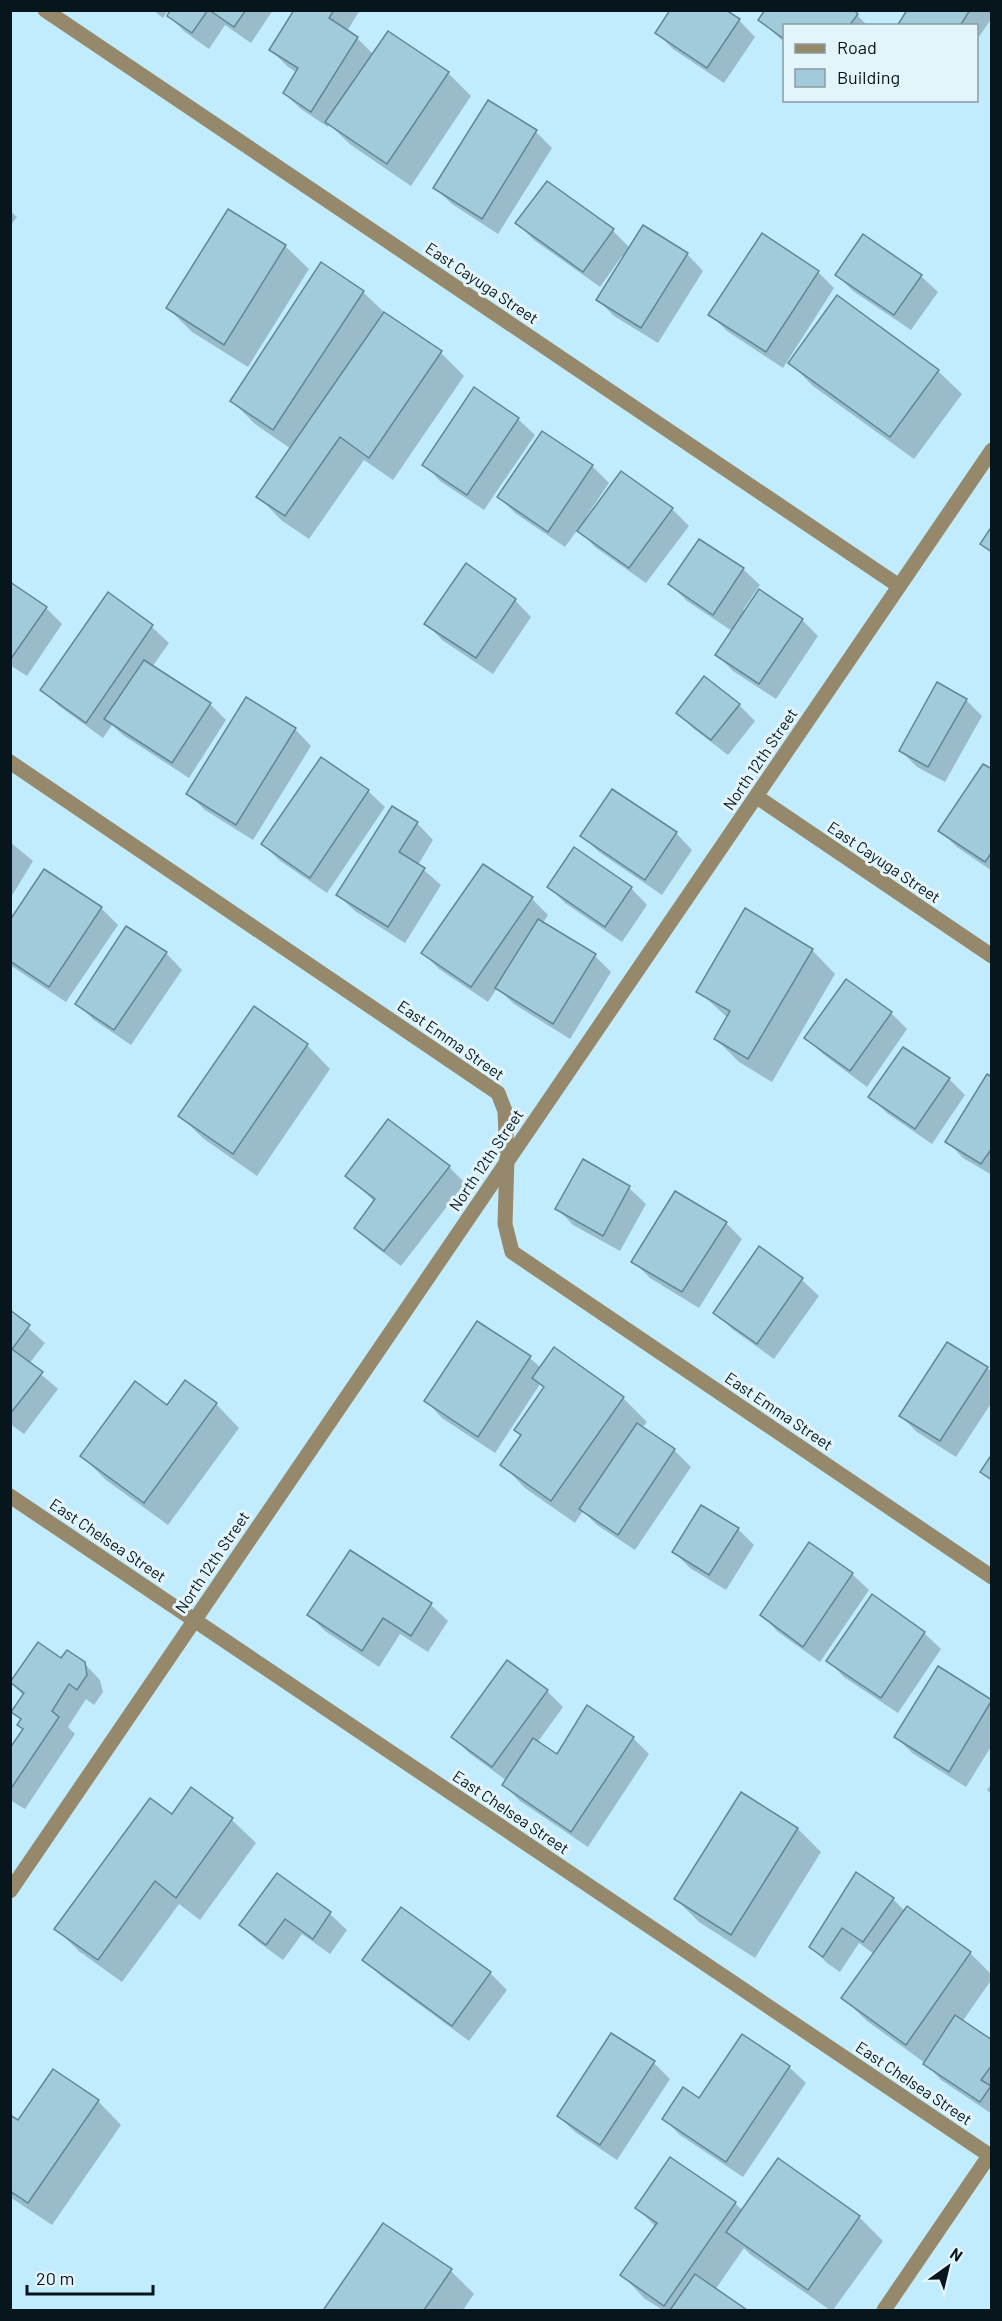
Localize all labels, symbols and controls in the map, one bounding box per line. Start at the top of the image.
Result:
legend [783,24,978,102]
text: Road [837,36,877,58]
text: Building [837,66,900,88]
street label: East Cayuga Street [422,238,542,327]
street label: North 12th Street [719,704,801,813]
street label: East Cayuga Street [824,817,944,906]
street label: East Emma Street [394,996,508,1083]
street label: North 12th Street [445,1105,527,1214]
street label: East Emma Street [722,1368,837,1454]
street label: East Chelsea Street [47,1494,170,1586]
street label: North 12th Street [171,1507,253,1616]
street label: East Chelsea Street [450,1766,573,1858]
street label: East Chelsea Street [853,2037,976,2129]
north arrow [918,2237,978,2297]
text: N [947,2243,966,2265]
scale bar [27,2258,153,2296]
text: 20 m [36,2267,74,2289]

